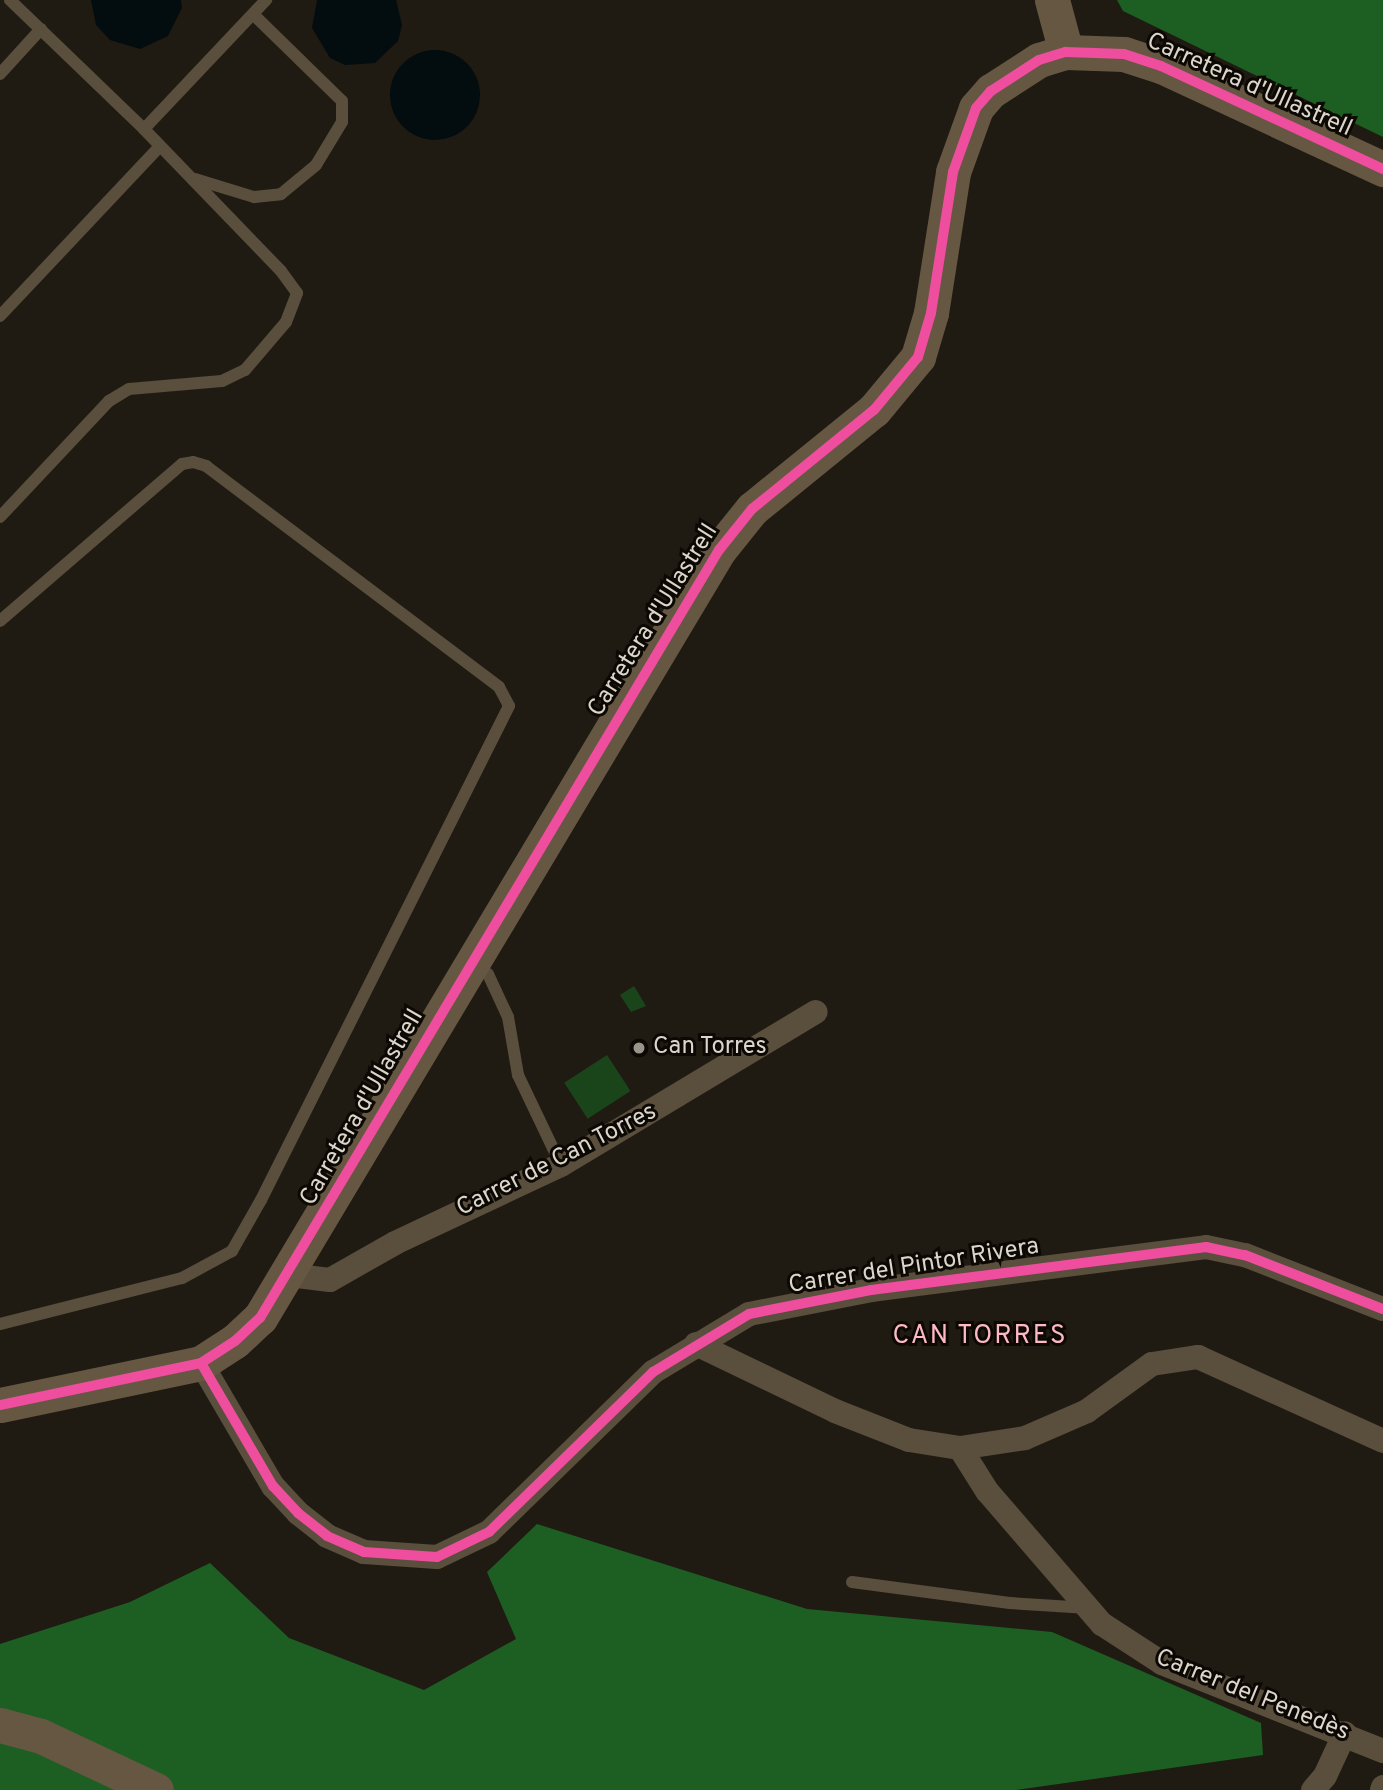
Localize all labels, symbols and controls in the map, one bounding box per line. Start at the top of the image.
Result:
street label: Carretera d'Ullastrell [1142,28,1356,144]
street label: Carretera d'Ullastrell [583,519,725,723]
street label: Carretera d'Ullastrell [295,1005,431,1211]
place label: Can Torres [653,1034,768,1062]
marker: Can Torres [631,1040,647,1056]
street label: Carrer de Can Torres [452,1098,662,1224]
street label: Carrer del Pintor Rivera [787,1233,1041,1301]
district label: CAN TORRES [893,1321,1067,1353]
street label: Carrer del Penedès [1151,1644,1353,1748]

